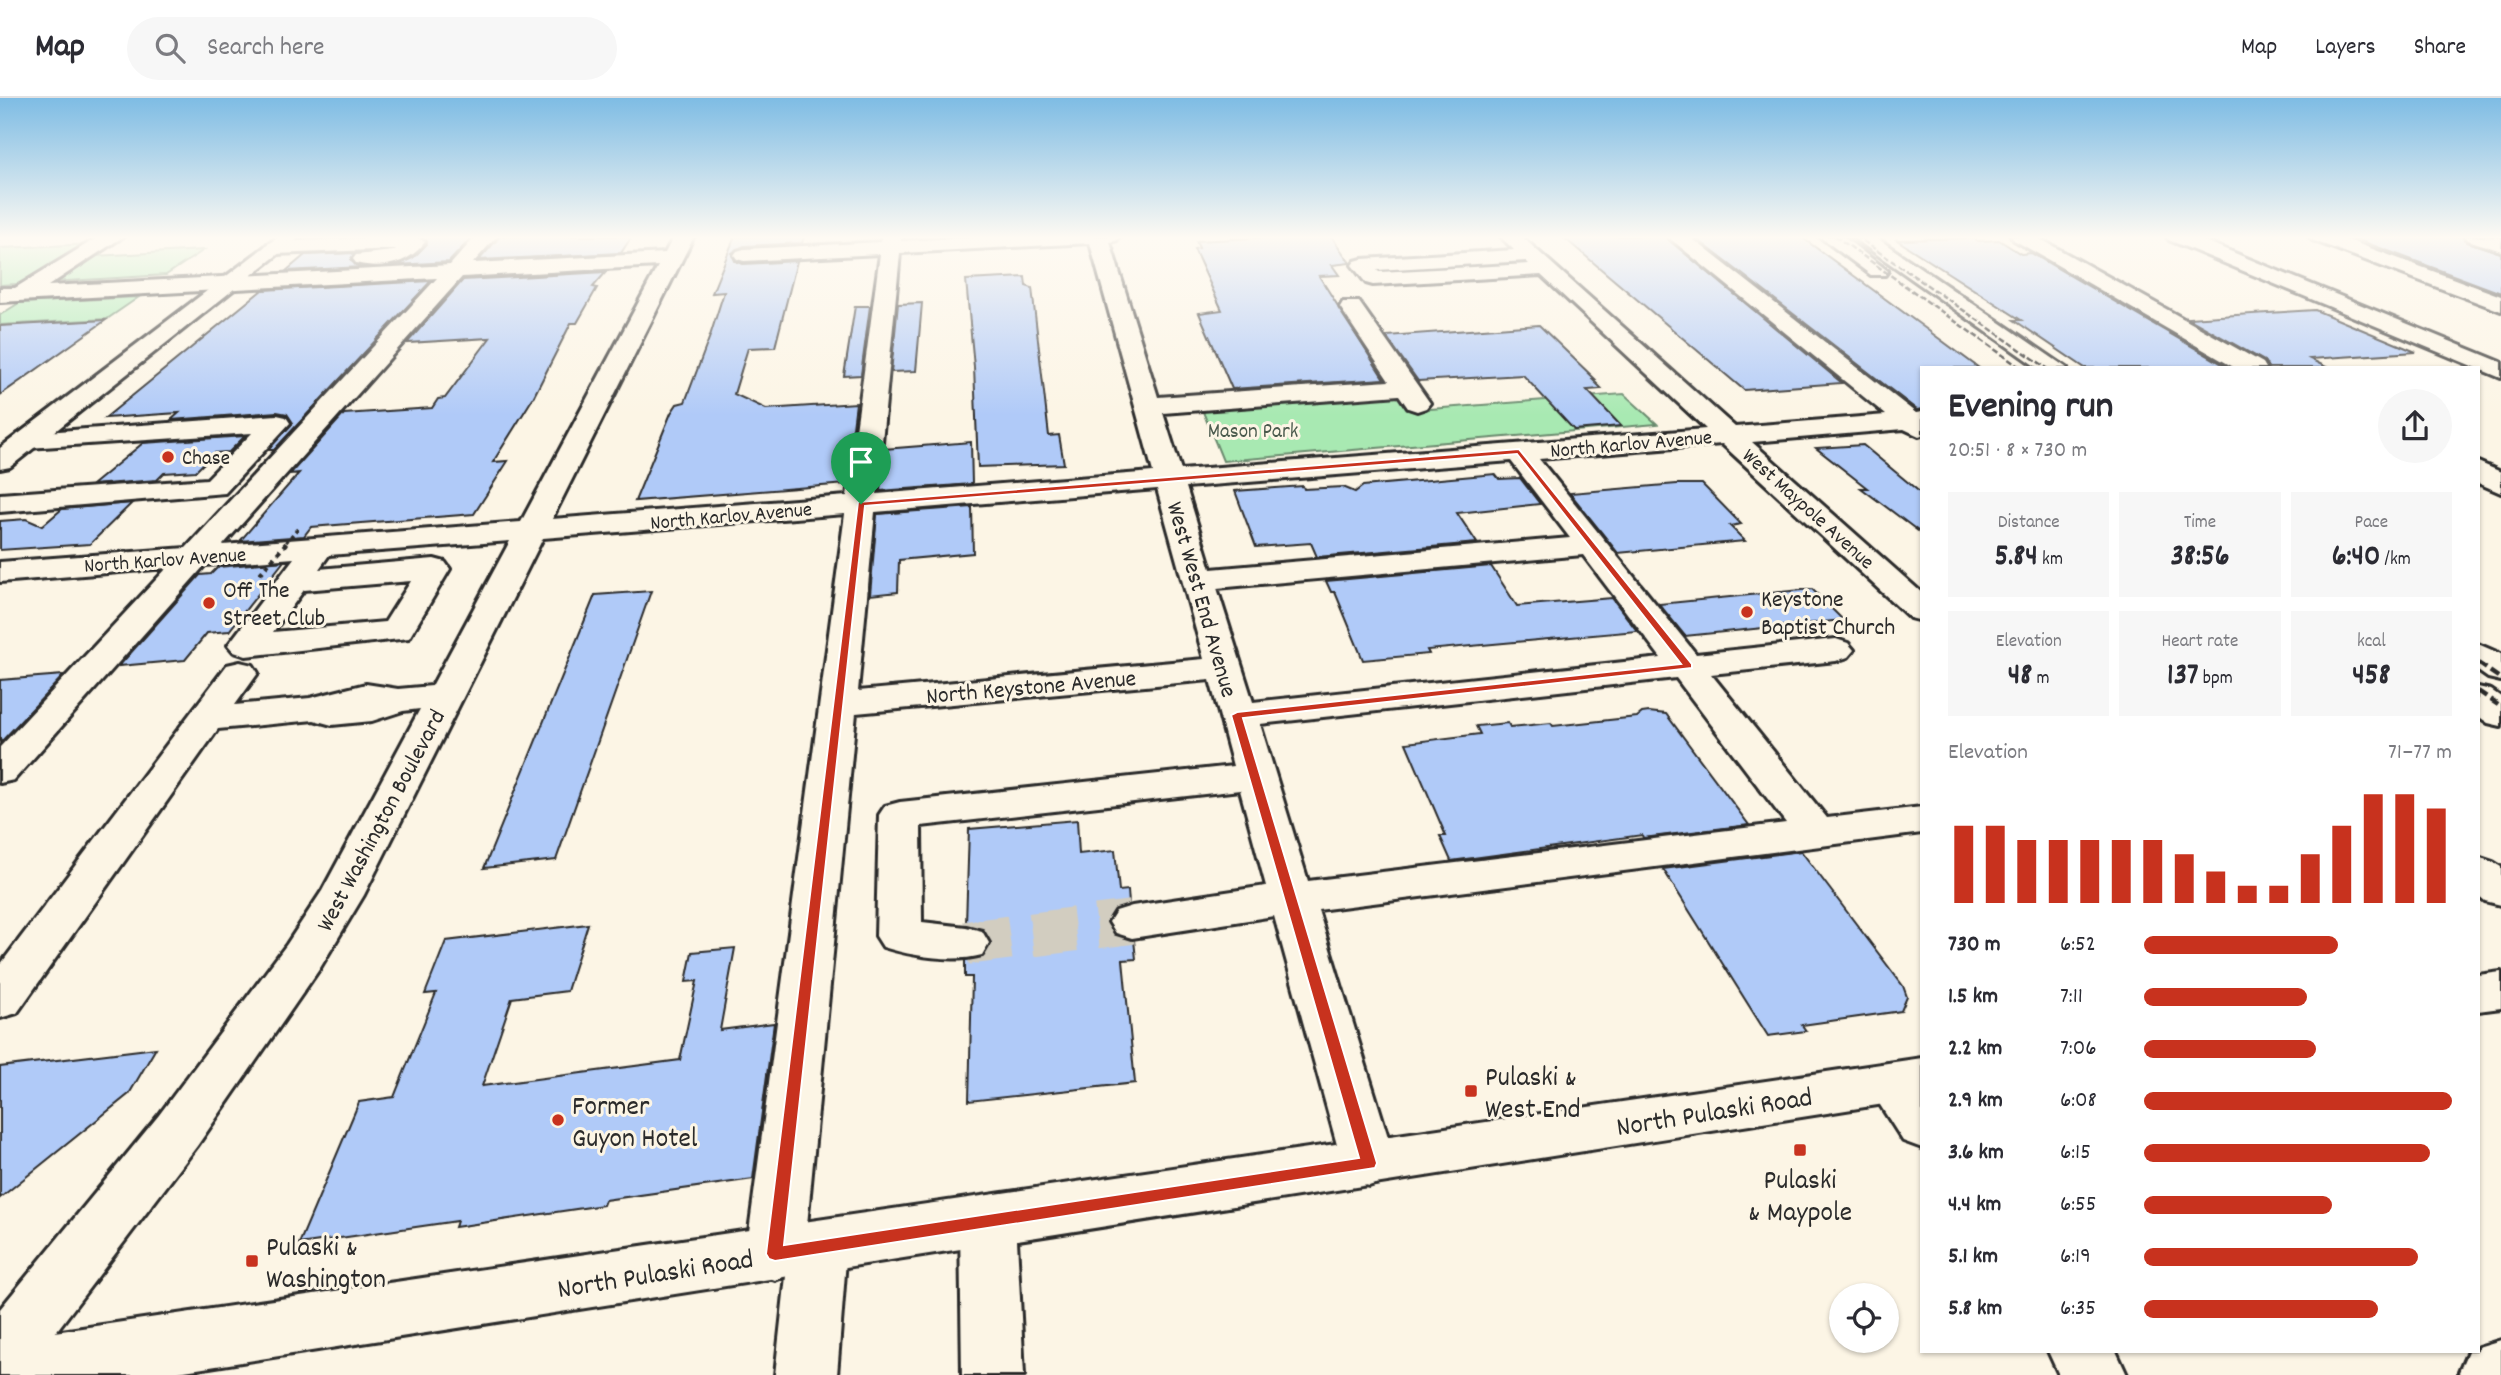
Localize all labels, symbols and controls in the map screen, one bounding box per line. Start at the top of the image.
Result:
search box [127,17,617,80]
text: Map [35,25,85,72]
icon: search [151,29,189,67]
text: Search here [207,30,325,67]
text: Map [2241,31,2277,65]
text: Layers [2315,31,2376,65]
text: Share [2414,31,2466,65]
text: Evening run [1948,381,2113,436]
button: share [2378,389,2452,463]
park label: Mason Park [1208,418,1298,448]
street label: North Karlov Avenue [1549,424,1713,468]
pin [831,432,891,504]
text: 20:51 · 8 × 730 m [1948,435,2087,468]
icon: arrive [842,443,880,481]
street label: West Maypole Avenue [1734,443,1880,578]
place label: Chase [182,445,230,475]
marker: Chase [160,449,176,465]
street label: North Karlov Avenue [649,496,813,540]
street label: West West End Avenue [1156,498,1244,702]
text: Distance [1998,510,2060,537]
text: Time [2184,510,2216,537]
text: Pace [2355,510,2388,537]
text: 5.84 [1994,537,2038,580]
text: 38:56 [2171,537,2229,580]
text: 6:40 [2332,537,2380,580]
street label: North Karlov Avenue [83,541,247,583]
text: km [2038,547,2063,574]
text: /km [2380,547,2411,574]
place label: Off The Street Club [223,575,325,637]
place label: Keystone Baptist Church [1761,584,1895,646]
marker: Off The Street Club [201,595,217,611]
marker: Keystone Baptist Church [1739,604,1755,620]
text: Elevation [1996,629,2062,656]
text: Heart rate [2162,629,2238,656]
text: kcal [2357,629,2386,656]
text: 48 [2008,656,2032,699]
text: 137 [2167,656,2198,699]
text: 458 [2352,656,2391,699]
street label: North Keystone Avenue [925,663,1138,715]
text: m [2032,666,2050,693]
text: bpm [2198,666,2233,693]
street label: West Washington Boulevard [310,704,456,938]
text: Elevation [1948,737,2028,770]
text: 71–77 m [2388,737,2452,770]
text: 730 m [1948,929,2001,962]
text: 6:52 [2060,929,2096,962]
text: 1.5 km [1948,981,1998,1014]
text: 7:11 [2060,981,2083,1014]
text: 2.2 km [1948,1033,2002,1066]
text: 7:06 [2060,1033,2096,1066]
place label: Pulaski & West End [1485,1060,1581,1132]
street label: North Pulaski Road [1614,1080,1816,1150]
marker: Pulaski & West End [1463,1083,1479,1099]
text: 2.9 km [1948,1085,2003,1118]
text: 6:08 [2060,1085,2097,1118]
place label: Former Guyon Hotel [572,1089,698,1161]
marker: Former Guyon Hotel [550,1112,566,1128]
text: 3.6 km [1948,1137,2004,1170]
text: 6:15 [2060,1137,2091,1170]
marker: Pulaski & Maypole [1792,1142,1808,1158]
place label: Pulaski & Maypole [1748,1163,1852,1235]
text: 4.4 km [1948,1189,2001,1222]
text: 6:55 [2060,1189,2096,1222]
place label: Pulaski & Washington [266,1230,386,1302]
text: 5.1 km [1948,1241,1998,1274]
text: 6:19 [2060,1241,2091,1274]
street label: North Pulaski Road [555,1242,757,1312]
marker: Pulaski & Washington [244,1253,260,1269]
map controls [1829,1283,1899,1353]
button: locate [1829,1283,1899,1353]
text: 5.8 km [1948,1293,2002,1326]
text: 6:35 [2060,1293,2096,1326]

